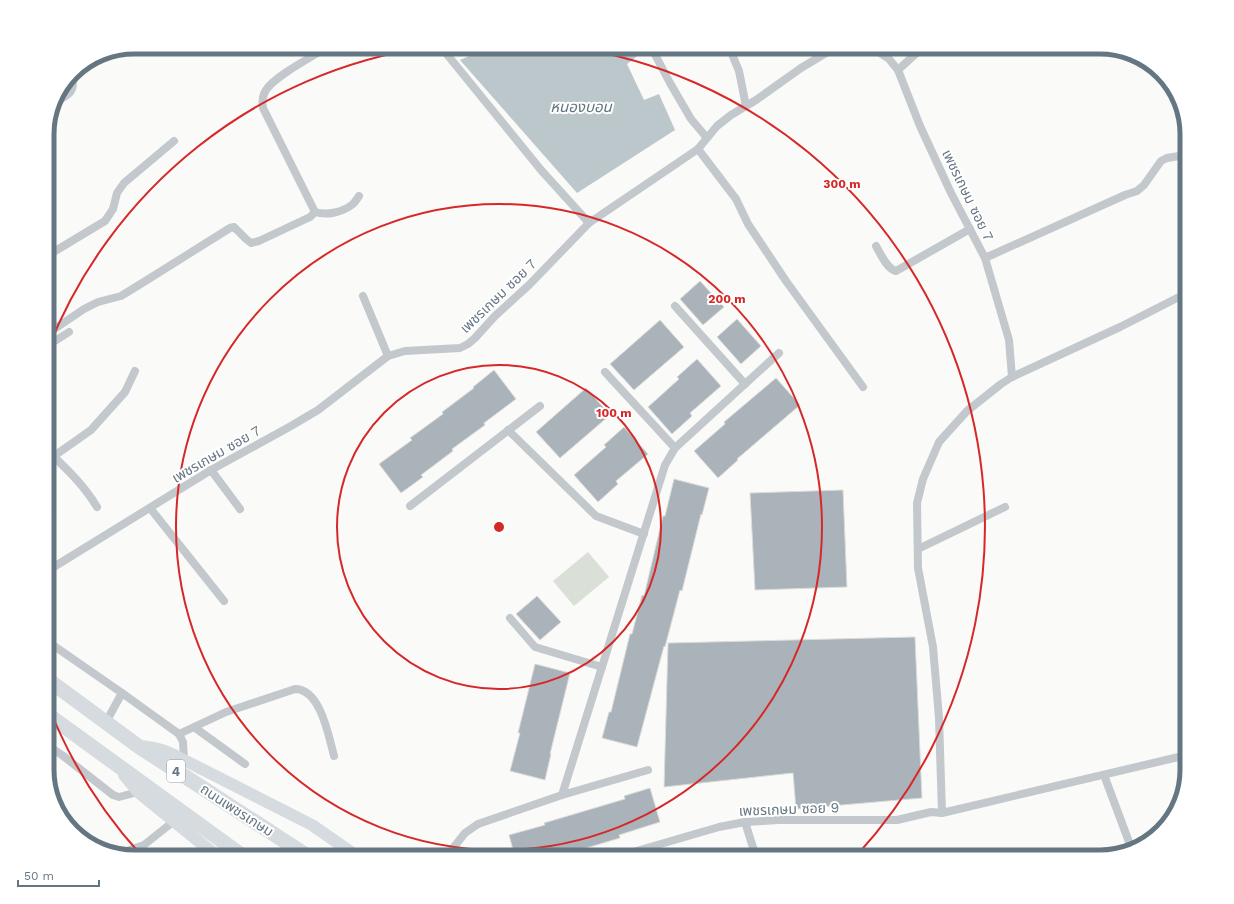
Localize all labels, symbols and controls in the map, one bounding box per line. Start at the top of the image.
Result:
water label: หนองบอน [550,98,613,116]
street label: เพชรเกษม ซอย 7 [939,147,997,243]
text: 300 m [823,177,861,191]
street label: เพชรเกษม ซอย 7 [457,256,539,336]
text: 200 m [708,292,746,306]
text: 100 m [596,406,632,420]
street label: เพชรเกษม ซอย 7 [169,422,263,486]
centre of rings [492,520,506,534]
road number: 4 [167,760,185,782]
street label: ถนนเพชรเกษม [197,780,277,840]
street label: เพชรเกษม ซอย 9 [738,799,840,819]
scale bar [18,862,99,888]
text: 50 m [24,869,54,883]

